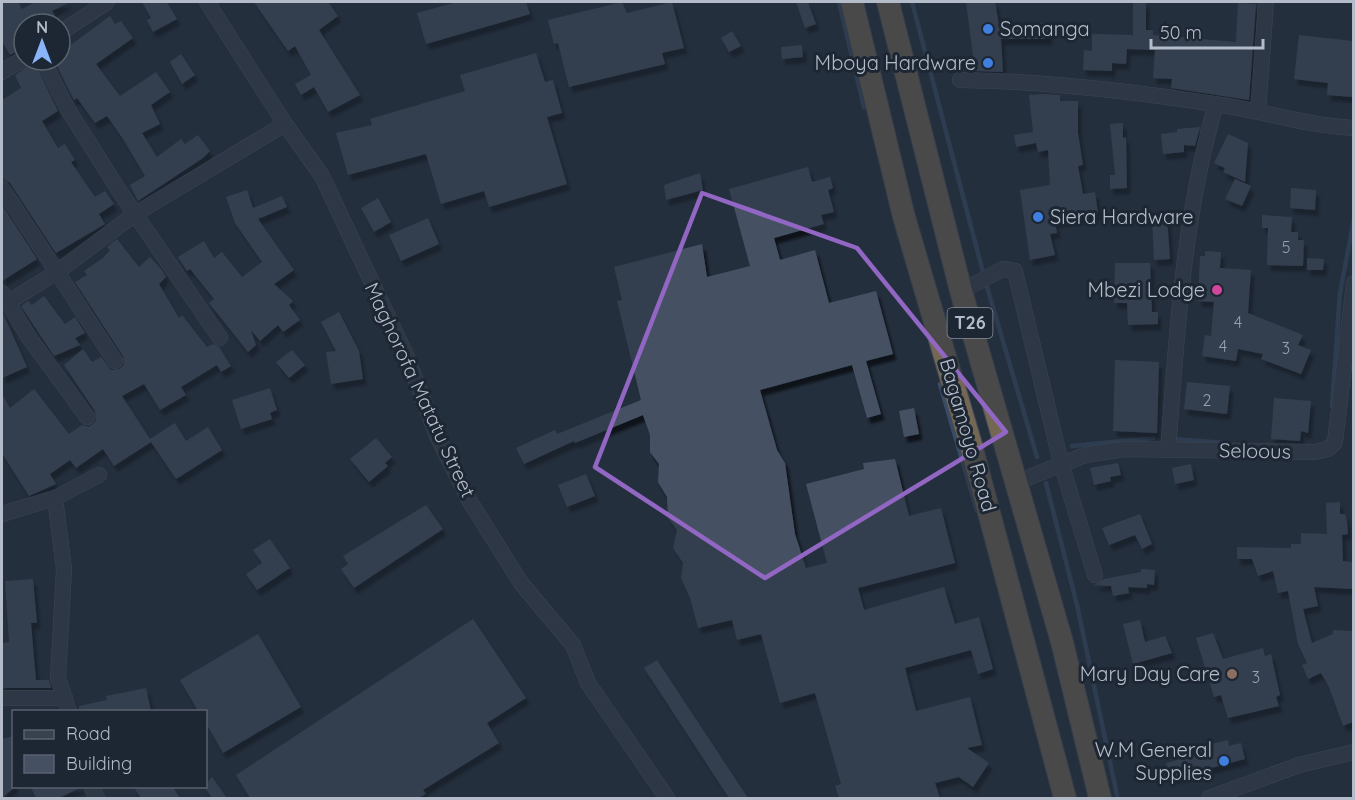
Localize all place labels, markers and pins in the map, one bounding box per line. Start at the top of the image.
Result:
place label: Somanga [1000,16,1090,41]
marker: Somanga [981,22,995,36]
place label: Mboya Hardware [815,50,976,75]
marker: Mboya Hardware [981,56,995,70]
place label: Siera Hardware [1050,204,1194,229]
marker: Siera Hardware [1031,210,1045,224]
place label: Mbezi Lodge [1088,277,1205,302]
marker: Mbezi Lodge [1210,283,1224,297]
place label: Mary Day Care [1080,661,1220,686]
marker: Mary Day Care [1225,667,1239,681]
place label: W.M General Supplies [1095,737,1212,785]
marker: W.M General Supplies [1217,754,1231,768]

